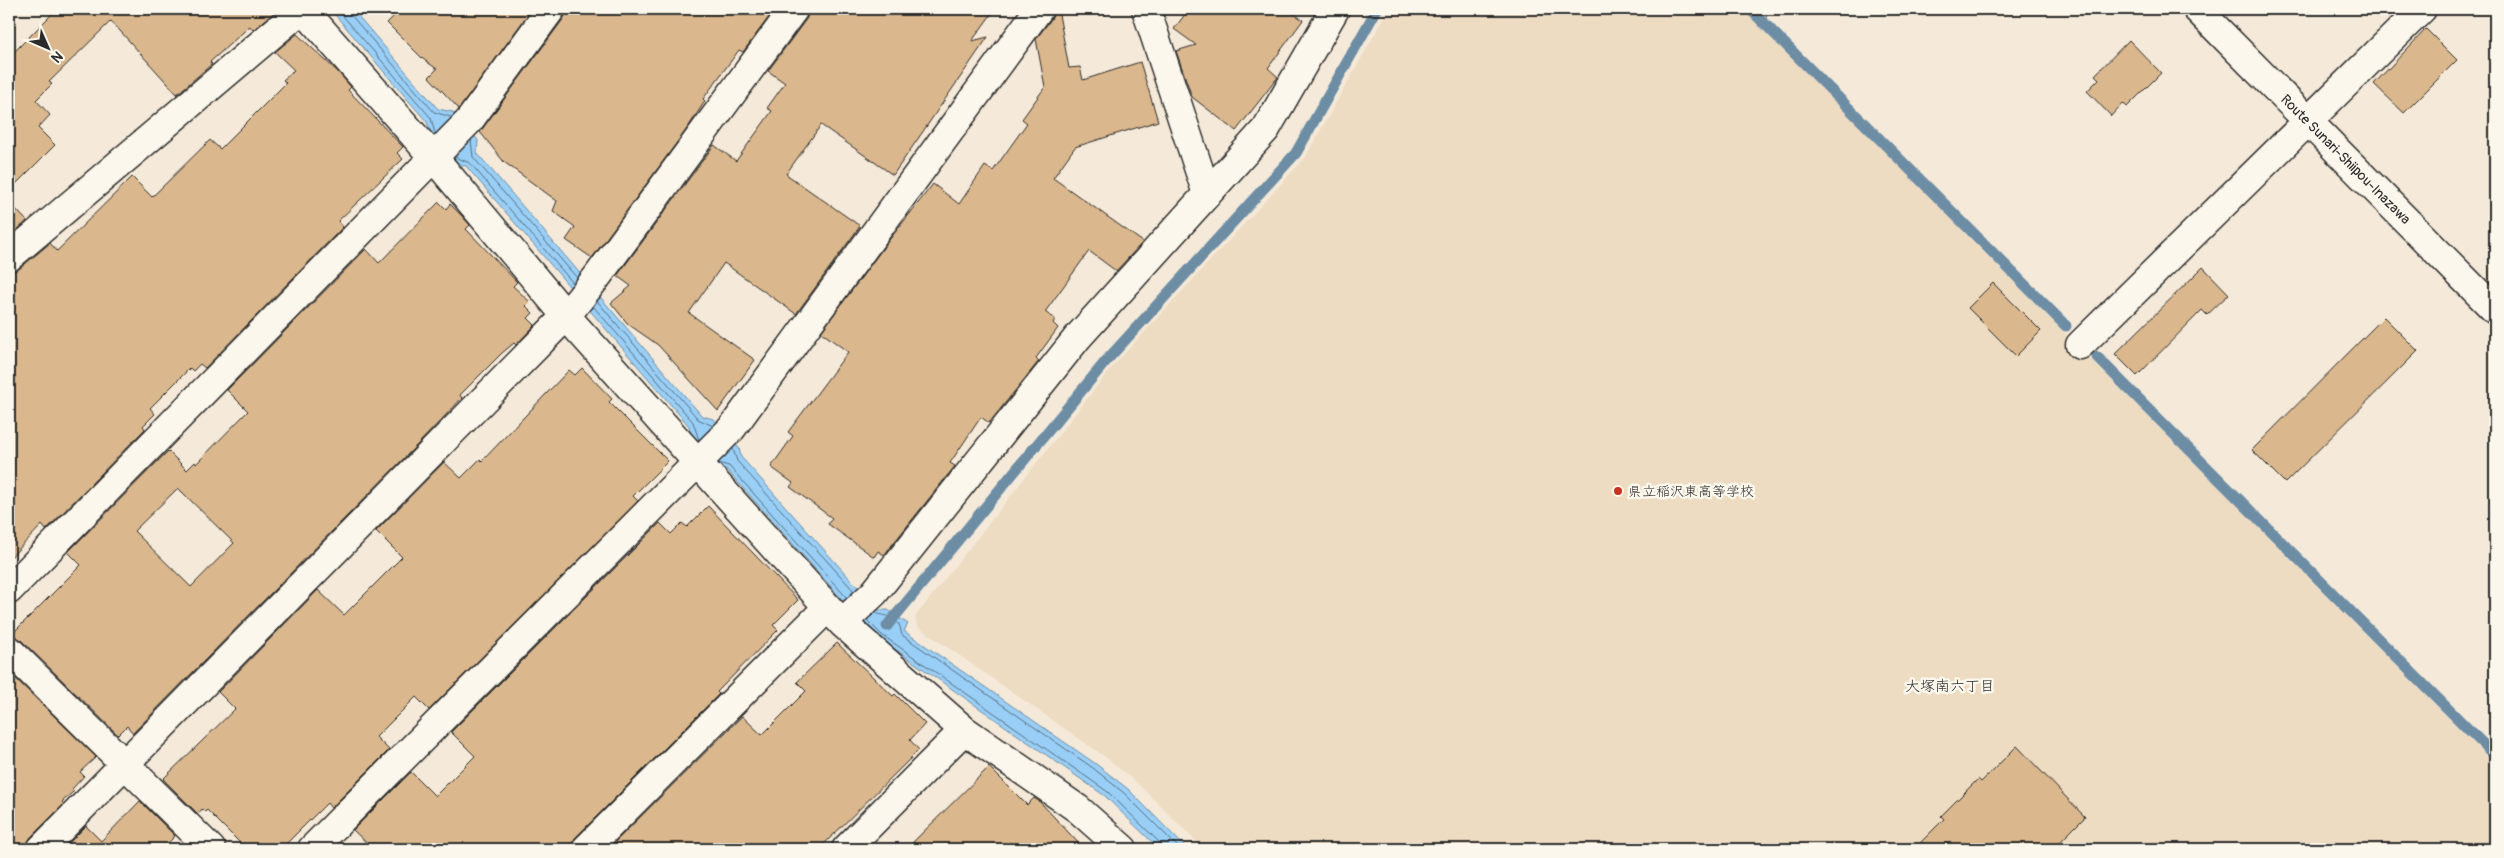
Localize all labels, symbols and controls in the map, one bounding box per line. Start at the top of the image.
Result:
north arrow [22,22,72,72]
text: N [47,47,66,66]
street label: Route Sunari-Shiipou-Inazawa [2277,91,2414,228]
place label: 県立稲沢東高等学校 [1628,483,1754,500]
marker: 県立稲沢東高等学校 [1612,485,1624,497]
district label: 大塚南六丁目 [1905,677,1995,696]

